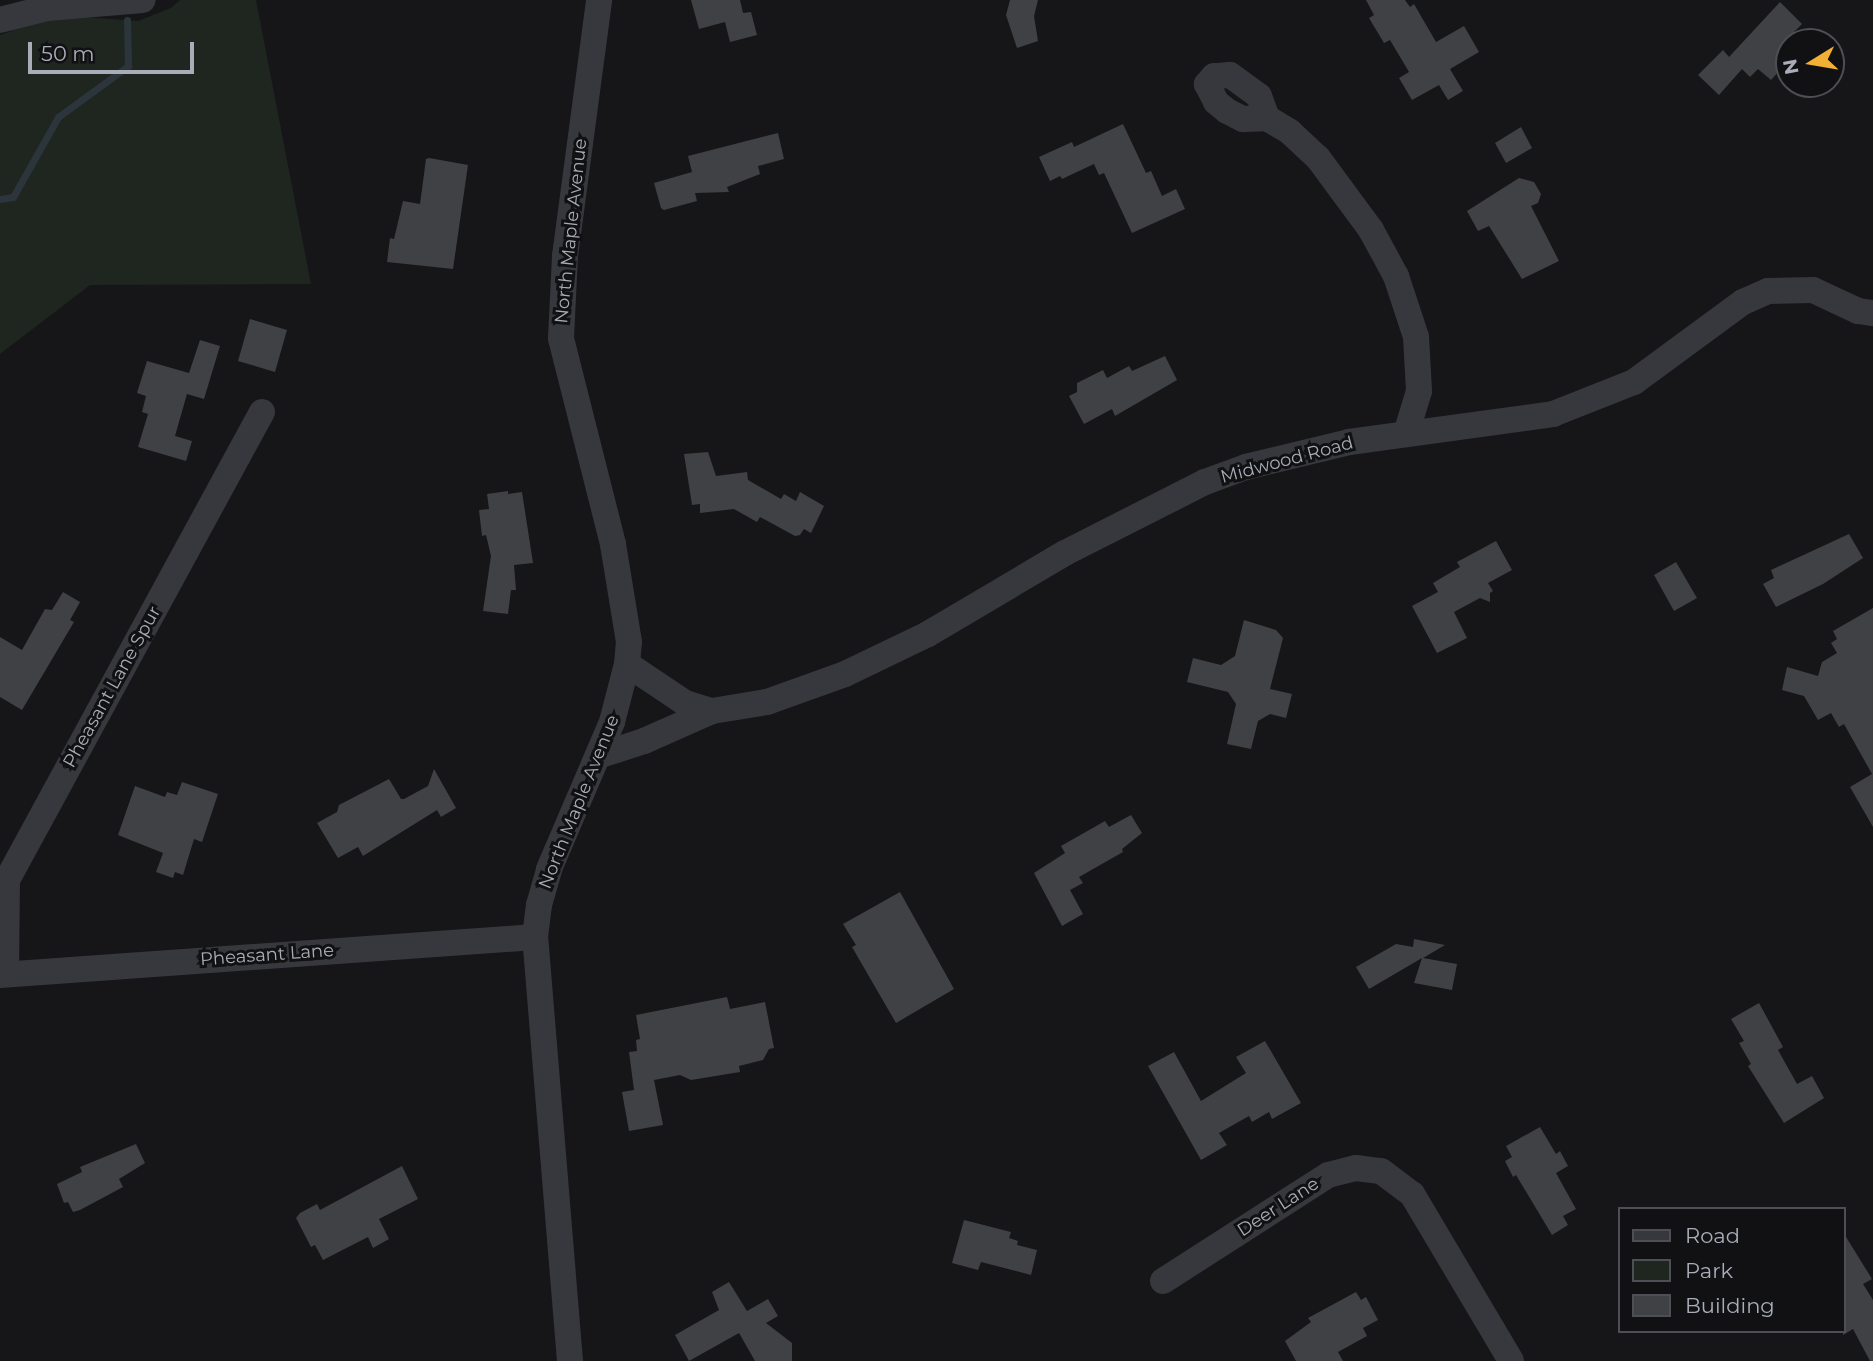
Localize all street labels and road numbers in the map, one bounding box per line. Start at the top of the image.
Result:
street label: North Maple Avenue [551,137,591,325]
street label: Midwood Road [1218,432,1356,488]
street label: Pheasant Lane Spur [59,602,165,772]
street label: North Maple Avenue [534,712,624,892]
street label: Pheasant Lane [199,940,335,970]
street label: Deer Lane [1233,1173,1323,1241]

